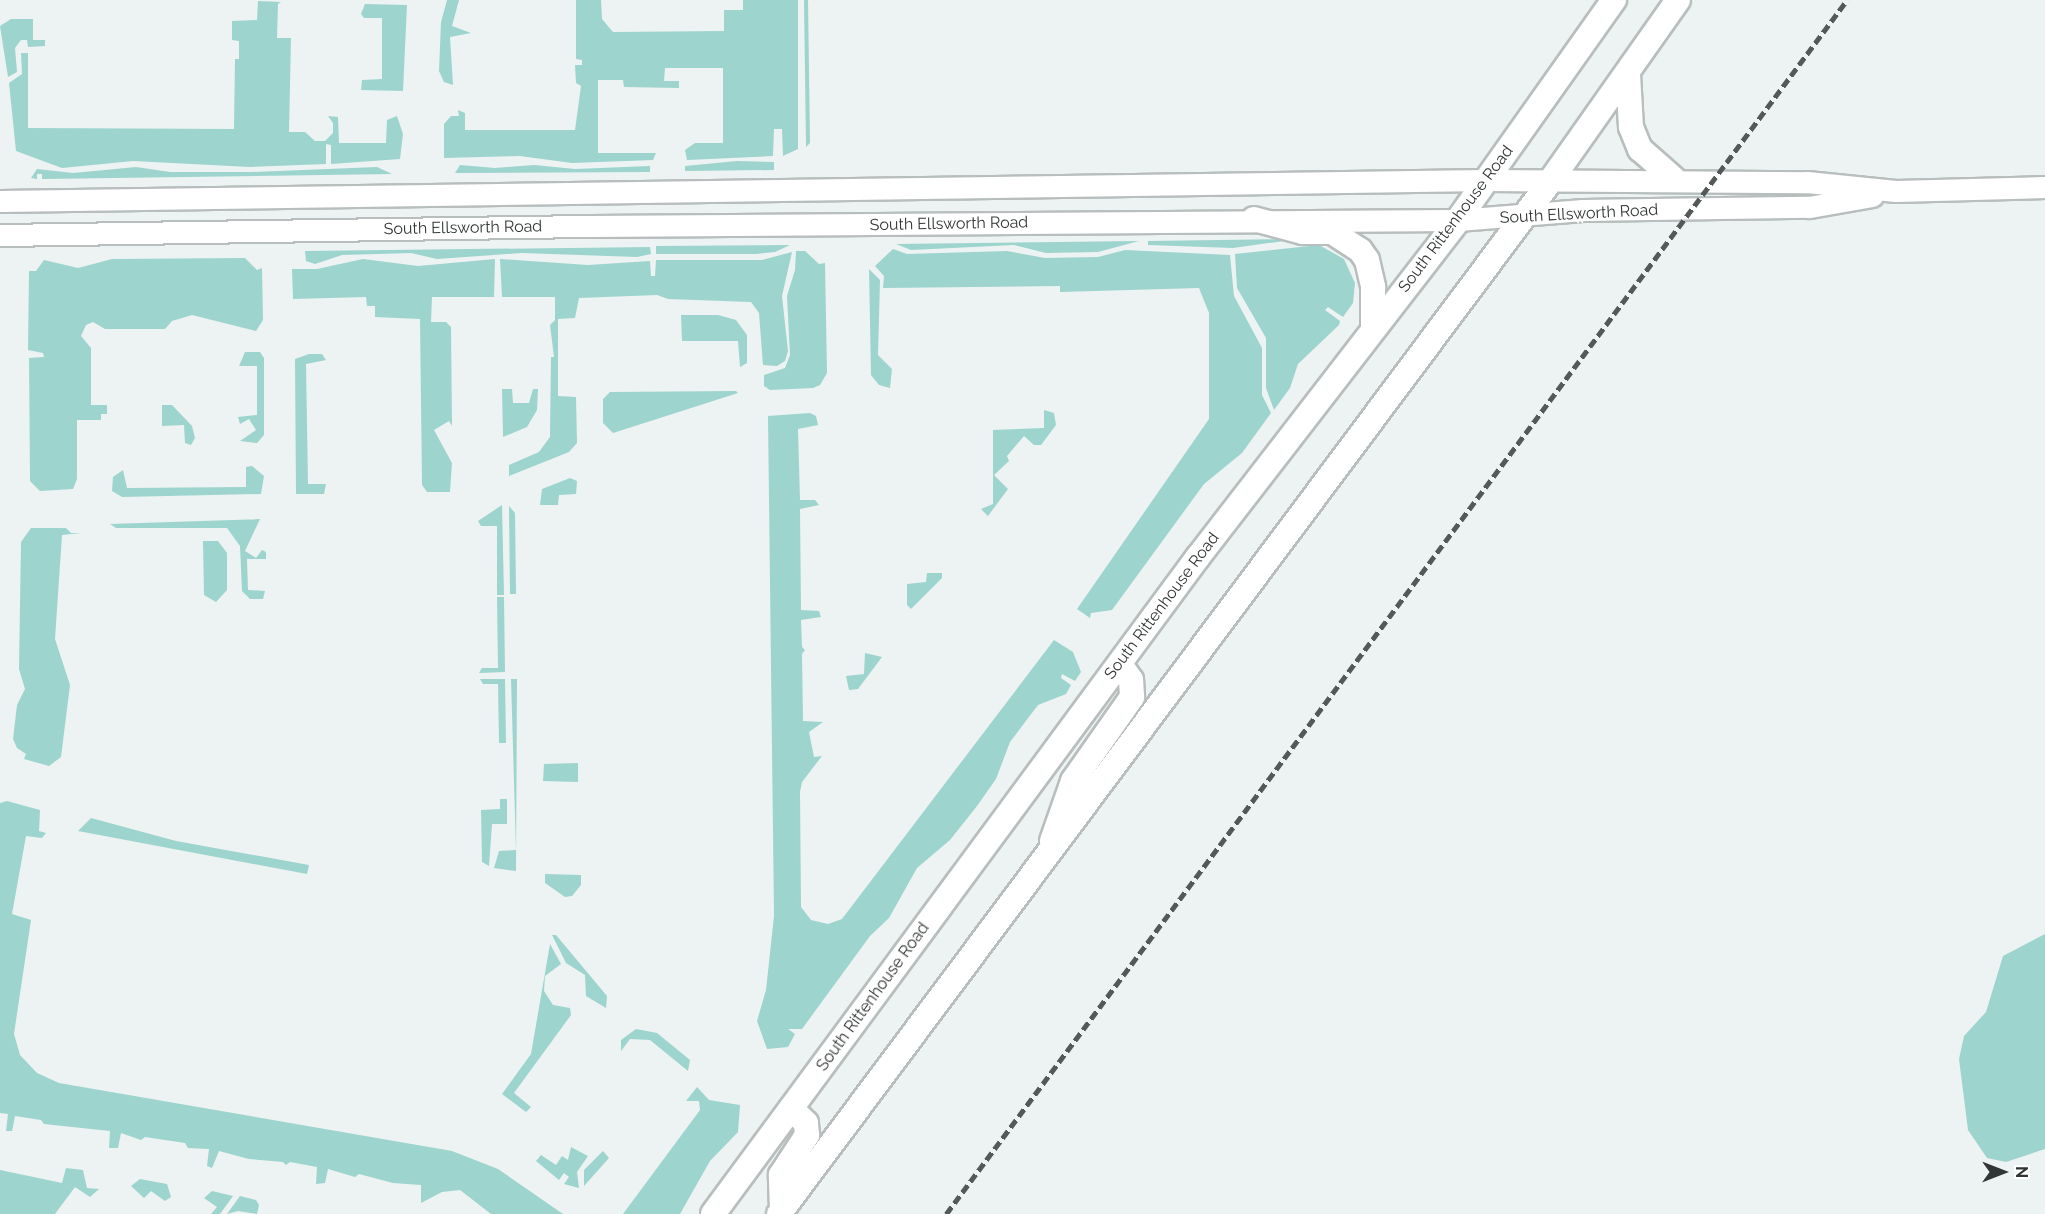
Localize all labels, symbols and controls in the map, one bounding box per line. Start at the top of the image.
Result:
street label: South Rittenhouse Road [1395,142,1517,296]
street label: South Ellsworth Road [1499,200,1659,228]
street label: South Ellsworth Road [870,213,1028,235]
street label: South Ellsworth Road [384,217,542,239]
street label: South Rittenhouse Road [1101,529,1223,683]
street label: South Rittenhouse Road [813,919,933,1075]
north arrow [1973,1142,2033,1202]
text: N [2012,1166,2031,1178]

